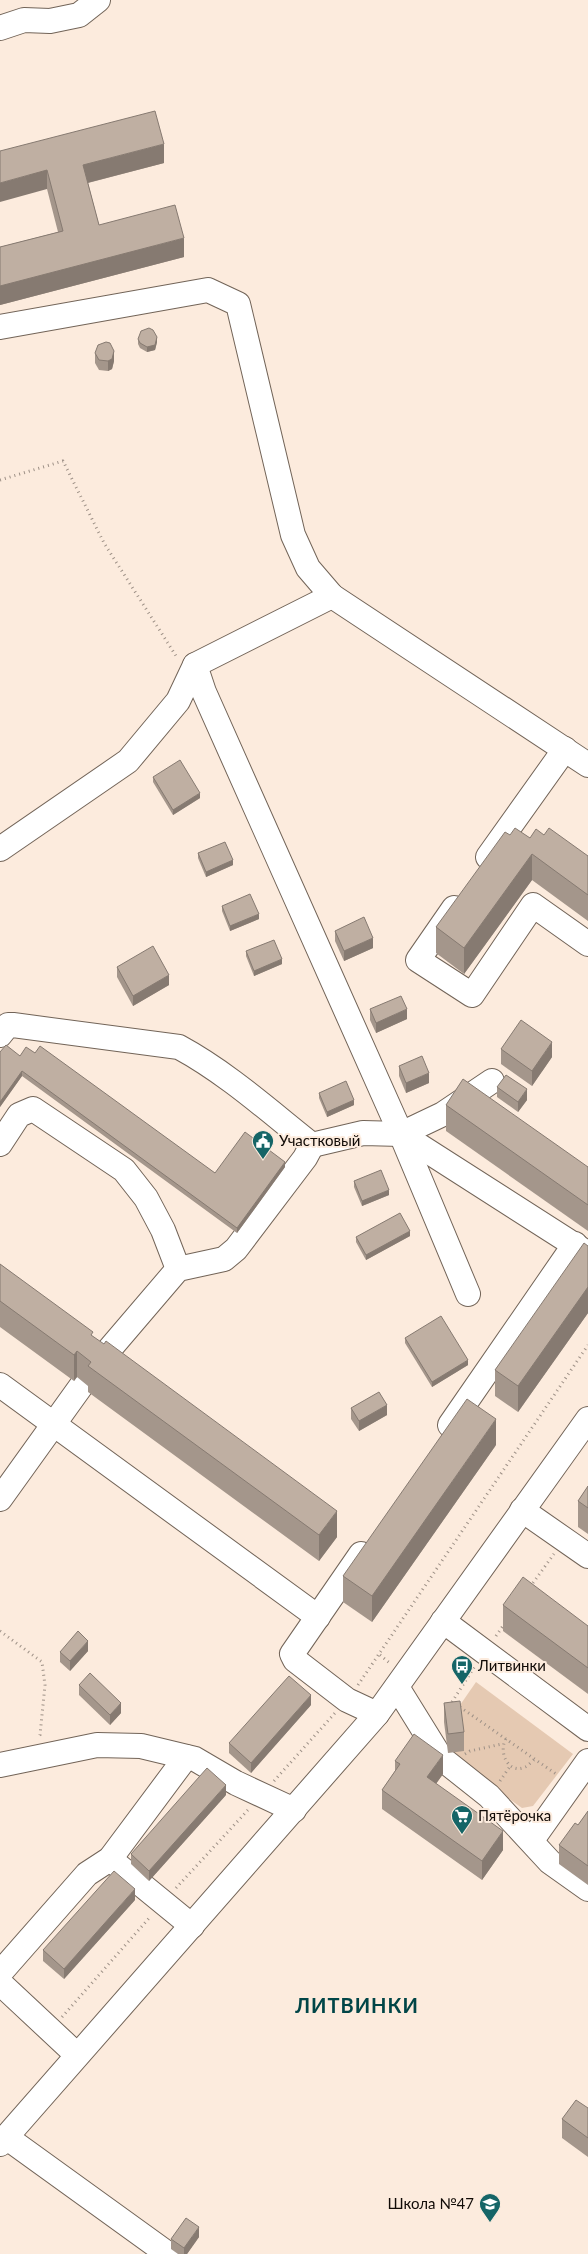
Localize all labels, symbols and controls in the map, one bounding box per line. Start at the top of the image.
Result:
public building icon: Участковый [251,1129,275,1160]
place label: Участковый [279,1131,360,1149]
bus stop icon: Литвинки [450,1654,474,1685]
place label: Литвинки [477,1656,546,1674]
supermarket icon: Пятёрочка [450,1804,474,1835]
place label: Пятёрочка [478,1806,551,1824]
district label: ЛИТВИНКИ [294,1993,419,2017]
school or university icon: Школа №47 [478,2192,502,2223]
place label: Школа №47 [387,2194,474,2212]

